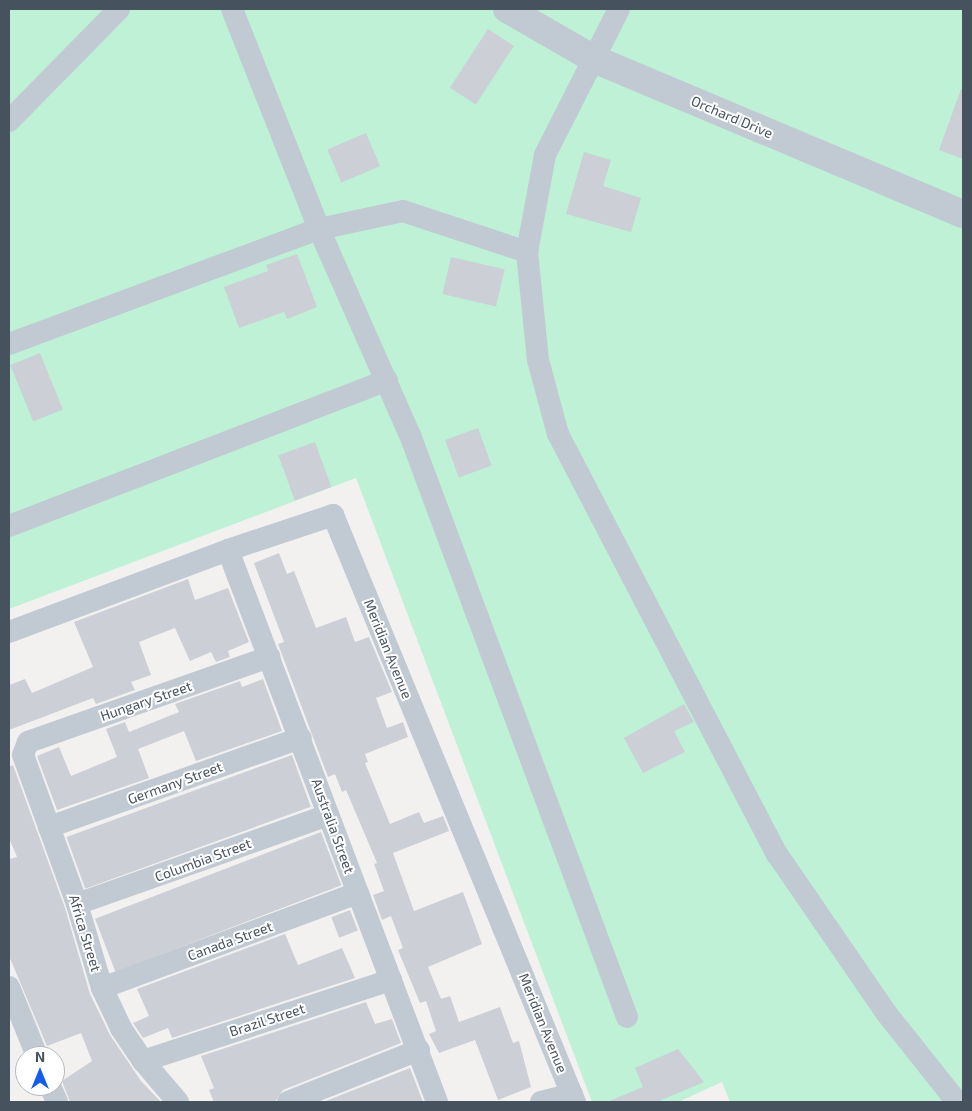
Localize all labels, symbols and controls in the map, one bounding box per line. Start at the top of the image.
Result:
street label: Orchard Drive [689,92,775,142]
street label: Meridian Avenue [360,597,416,701]
street label: Hungary Street [98,677,194,725]
street label: Germany Street [125,758,225,808]
street label: Australia Street [308,776,358,876]
street label: Columbia Street [152,835,254,885]
street label: Africa Street [65,892,105,974]
street label: Canada Street [185,918,275,964]
street label: Meridian Avenue [515,971,571,1075]
street label: Brazil Street [227,1000,307,1040]
north arrow [15,1046,65,1096]
text: N [35,1048,45,1065]

